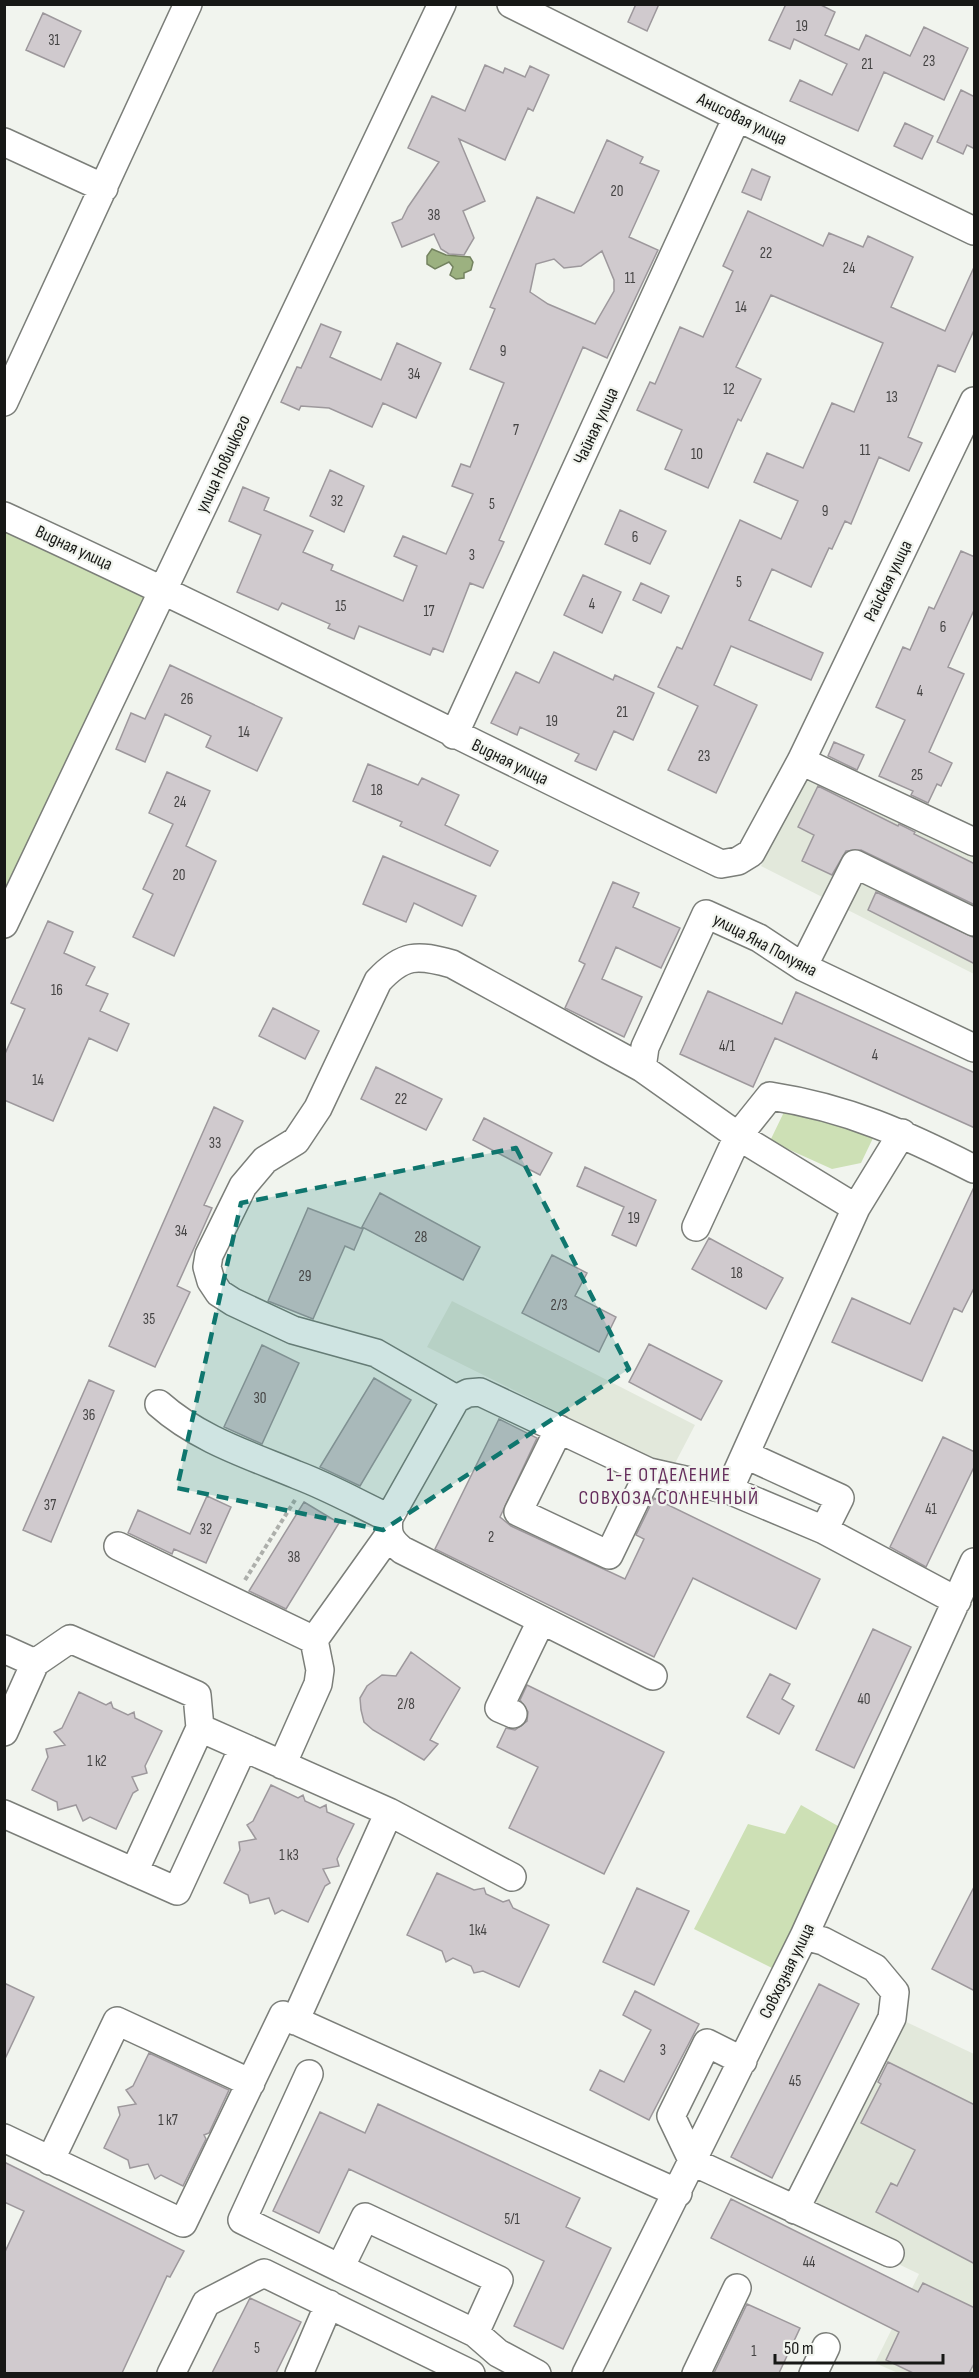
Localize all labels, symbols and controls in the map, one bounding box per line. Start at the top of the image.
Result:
house number: 19 [796,17,808,36]
house number: 31 [48,31,61,50]
house number: 23 [923,52,935,71]
house number: 21 [861,55,873,74]
street label: Анисовая улица [693,88,790,150]
house number: 20 [611,182,623,201]
house number: 38 [428,206,440,225]
house number: 22 [760,244,772,263]
house number: 24 [843,259,855,278]
house number: 11 [625,269,636,288]
house number: 14 [735,298,747,317]
house number: 9 [500,342,506,361]
house number: 34 [408,365,420,384]
house number: 12 [723,380,735,399]
street label: Чайная улица [569,384,623,468]
house number: 13 [886,388,898,407]
street label: улица Новицкого [191,412,255,516]
house number: 7 [513,421,519,440]
house number: 11 [860,441,871,460]
house number: 10 [691,445,703,464]
house number: 32 [331,492,343,511]
house number: 5 [489,495,495,514]
house number: 9 [822,502,828,521]
street label: Видная улица [32,521,116,575]
house number: 6 [632,528,638,547]
street label: Райская улица [859,537,917,625]
house number: 3 [469,546,475,565]
house number: 5 [736,573,742,592]
house number: 4 [589,595,595,614]
house number: 15 [335,597,347,616]
house number: 17 [423,602,435,621]
house number: 6 [940,618,946,637]
house number: 4 [917,682,923,701]
house number: 26 [181,690,193,709]
house number: 21 [616,703,628,722]
house number: 19 [546,712,558,731]
house number: 14 [238,723,250,742]
street label: Видная улица [468,734,552,790]
house number: 23 [698,747,710,766]
house number: 25 [911,766,923,785]
house number: 18 [371,781,383,800]
house number: 24 [174,793,186,812]
house number: 20 [173,866,185,885]
street label: улица Яна Полуяна [709,909,821,981]
house number: 16 [51,981,63,1000]
house number: 4/1 [719,1037,736,1056]
house number: 4 [872,1046,878,1065]
house number: 14 [32,1071,44,1090]
house number: 22 [395,1090,407,1109]
house number: 33 [209,1134,221,1153]
house number: 19 [628,1209,640,1228]
house number: 34 [175,1222,187,1241]
house number: 28 [415,1228,427,1247]
house number: 18 [731,1264,743,1283]
house number: 29 [299,1267,311,1286]
house number: 2/3 [550,1296,568,1315]
house number: 35 [143,1310,155,1329]
house number: 30 [254,1389,266,1408]
house number: 36 [83,1406,95,1425]
district label: 1-Е ОТДЕЛЕНИЕ СОВХОЗА СОЛНЕЧНЫЙ [578,1463,760,1510]
house number: 37 [44,1496,56,1515]
house number: 41 [925,1500,938,1519]
house number: 32 [200,1520,212,1539]
house number: 2 [488,1528,494,1547]
house number: 38 [288,1548,300,1567]
house number: 40 [858,1690,870,1709]
house number: 2/8 [397,1695,415,1714]
house number: 1 к2 [87,1752,107,1771]
house number: 1 к3 [279,1846,299,1865]
street label: Совхозная улица [755,1920,819,2022]
house number: 1к4 [469,1921,487,1940]
house number: 3 [660,2041,666,2060]
house number: 45 [789,2072,801,2091]
house number: 1 к7 [158,2111,178,2130]
house number: 5/1 [504,2210,521,2229]
house number: 44 [803,2253,815,2272]
scale bar [775,2327,943,2365]
text: 50 m [784,2338,814,2359]
house number: 5 [254,2339,260,2358]
house number: 1 [751,2342,757,2361]

